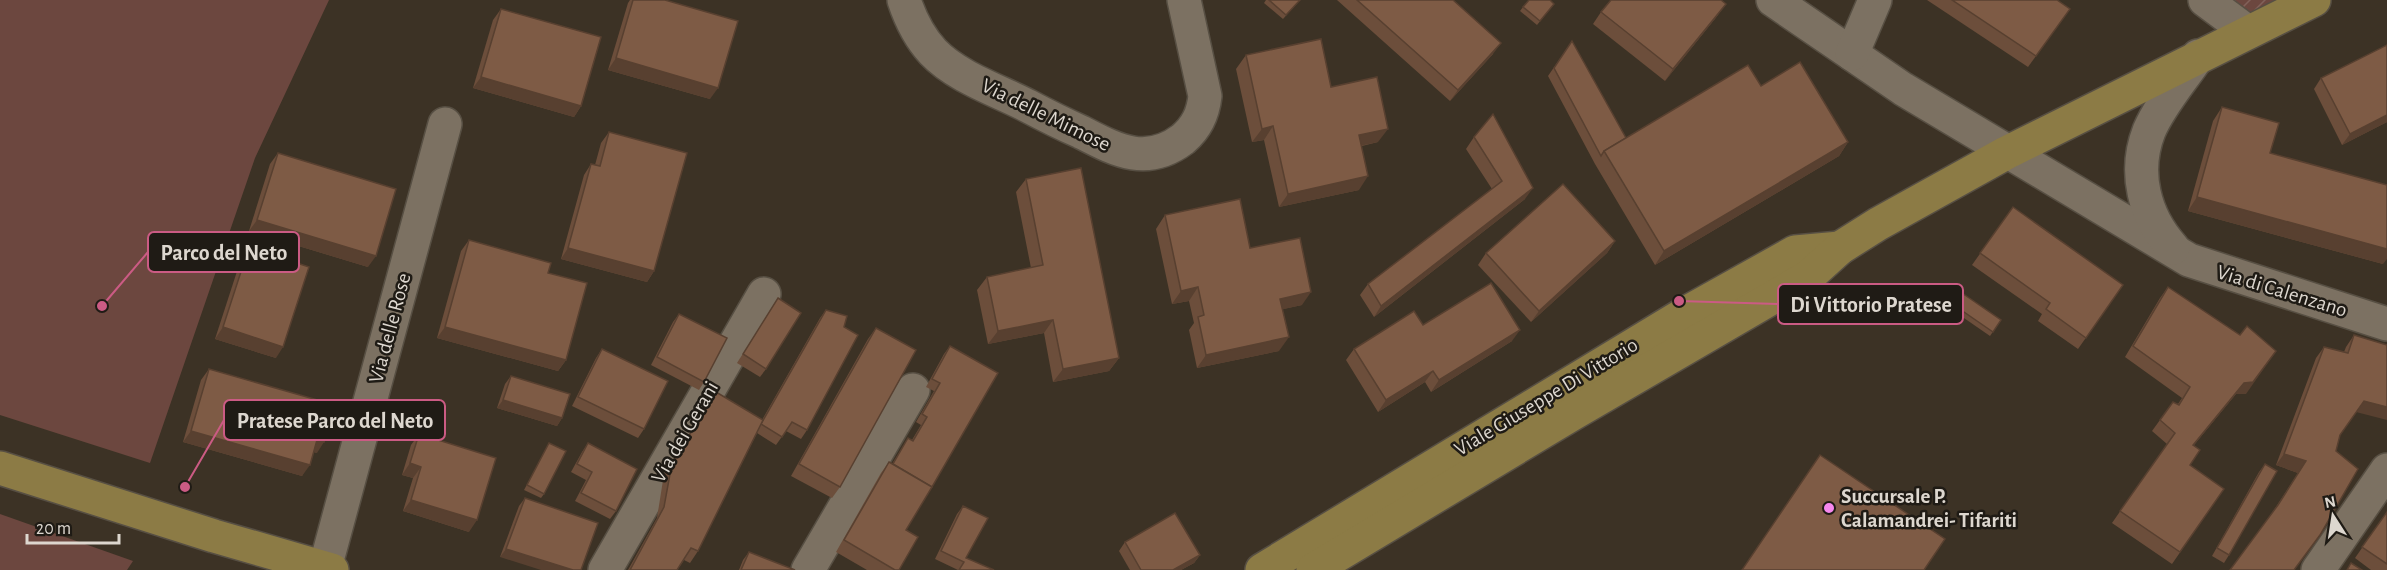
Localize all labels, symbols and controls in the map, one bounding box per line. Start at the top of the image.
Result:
street label: Via delle Mimose [978,75,1114,155]
callout: Parco del Neto [148,232,299,272]
text: Parco del Neto [161,242,288,264]
street label: Via di Calenzano [2214,261,2350,321]
street label: Via delle Rose [365,271,415,385]
callout: Di Vittorio Pratese [1778,284,1963,324]
text: Di Vittorio Pratese [1790,294,1952,316]
street label: Viale Giuseppe Di Vittorio [1451,334,1641,460]
street label: Via dei Gerani [648,378,722,486]
callout: Pratese Parco del Neto [224,400,445,440]
text: Pratese Parco del Neto [237,410,433,432]
place label: Succursale P. Calamandrei- Tifariti [1841,486,2017,531]
north arrow [2303,486,2363,546]
text: N [2323,493,2337,511]
marker: Succursale P. Calamandrei- Tifariti [1822,501,1836,515]
scale bar [27,507,118,545]
text: 20 m [36,520,71,538]

